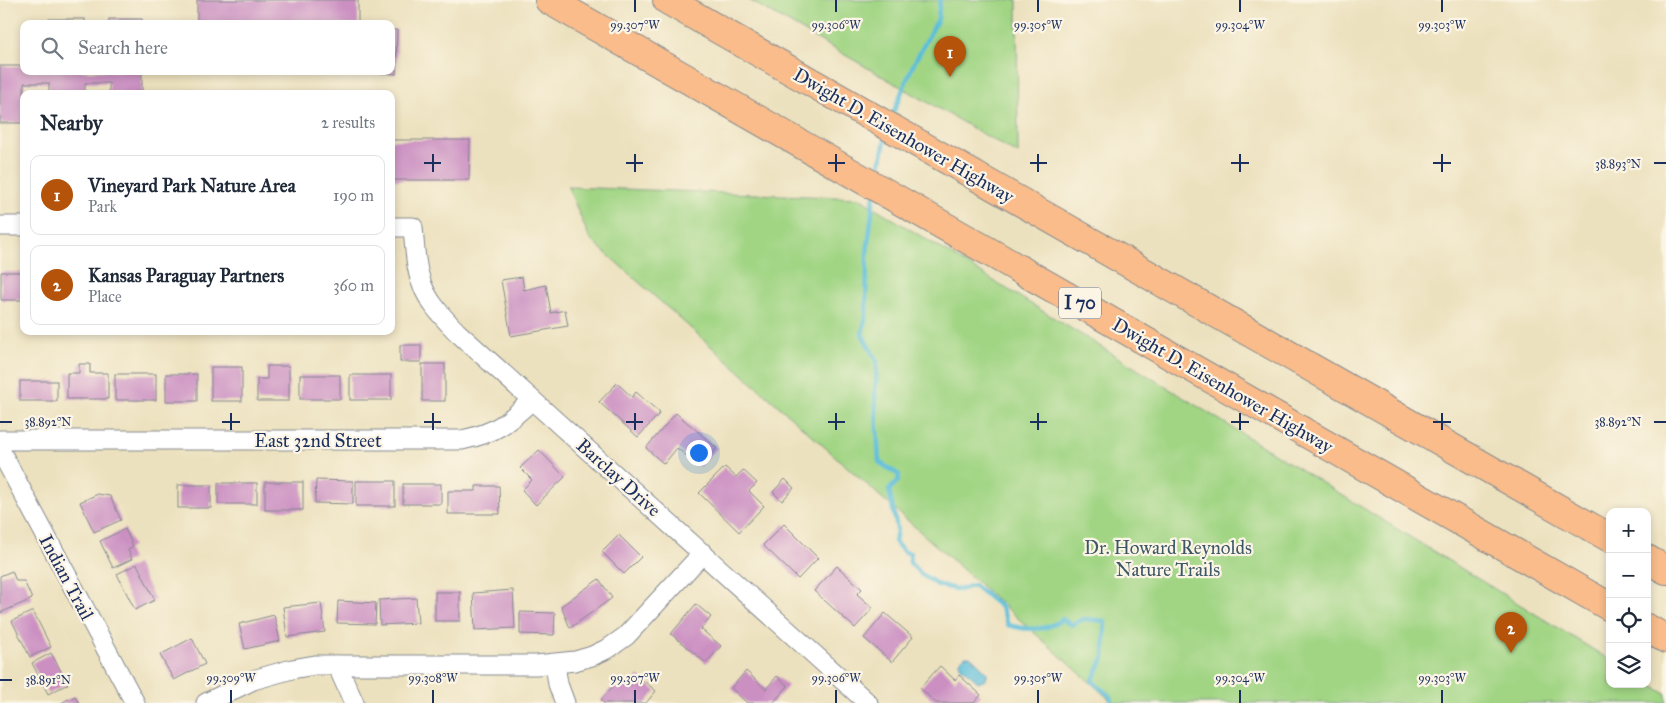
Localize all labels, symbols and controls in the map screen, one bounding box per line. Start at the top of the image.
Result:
text: 99.307°W [610,18,660,32]
text: 99.306°W [811,18,861,32]
text: 99.305°W [1014,18,1063,32]
text: 99.304°W [1215,18,1265,32]
text: 99.303°W [1418,18,1466,32]
search box [20,20,395,75]
icon: search [38,34,66,62]
text: Search here [78,36,168,59]
pin: 1 [934,36,966,77]
street label: Dwight D. Eisenhower Highway [789,63,1019,210]
text: Nearby [40,110,103,136]
text: 2 results [321,113,375,132]
text: 38.893°N [1595,157,1641,171]
text: Vineyard Park Nature Area [88,174,296,197]
text: 1 [54,186,60,205]
text: 190 m [333,186,374,205]
text: Park [88,197,117,216]
text: Kansas Paraguay Partners [88,264,284,287]
text: 2 [53,276,61,295]
text: 360 m [333,276,374,295]
text: Place [88,287,122,306]
road number: I 70 [1059,288,1101,318]
street label: Dwight D. Eisenhower Highway [1108,313,1338,460]
text: 38.892°N [25,415,71,429]
text: 38.892°N [1595,415,1641,429]
street label: East 32nd Street [254,429,382,452]
street label: Barclay Drive [572,434,666,521]
your location [686,440,712,466]
map controls [1606,508,1651,688]
button: + [1606,508,1651,553]
street label: Indian Trail [34,530,99,625]
park label: Dr. Howard Reynolds Nature Trails [1084,536,1252,581]
button: − [1606,553,1651,598]
button: locate [1606,598,1651,643]
pin: 2 [1495,612,1527,653]
button: layers [1606,643,1651,688]
text: 99.309°W [206,671,256,685]
text: 99.308°W [408,671,458,685]
text: 99.307°W [610,671,660,685]
text: 99.306°W [811,671,861,685]
text: 99.305°W [1014,671,1063,685]
text: 99.304°W [1215,671,1265,685]
text: 99.303°W [1418,671,1466,685]
text: 38.891°N [25,673,71,687]

